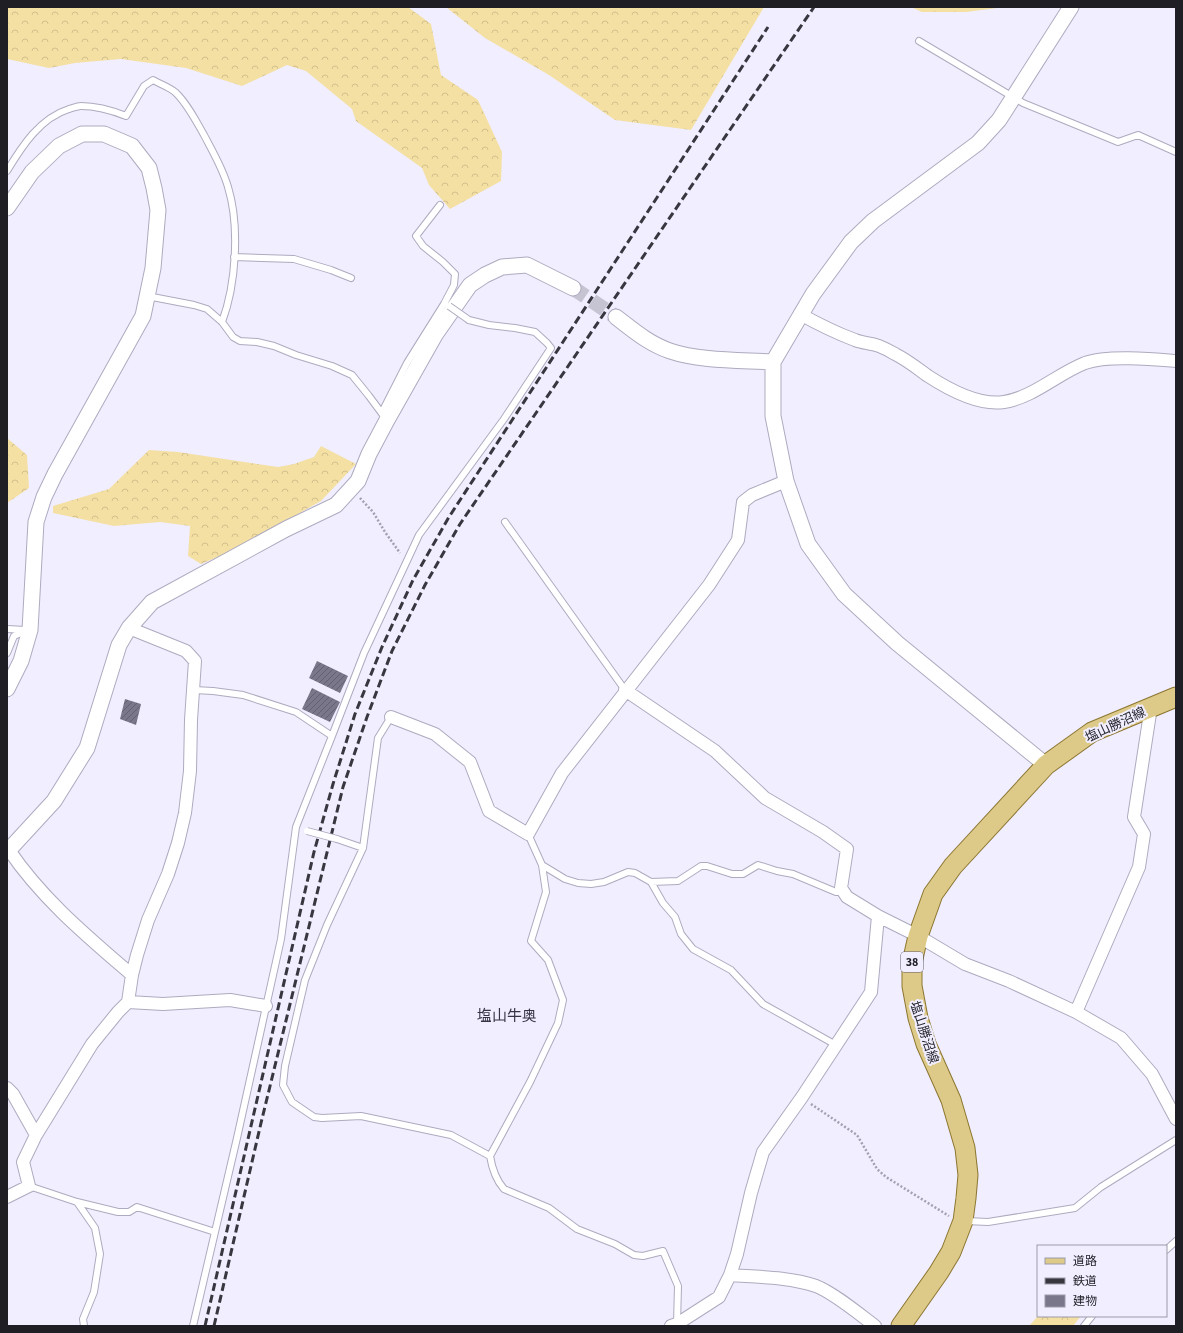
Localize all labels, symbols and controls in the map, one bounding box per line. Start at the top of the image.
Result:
street label: 塩山勝沼線 [1082,703,1149,747]
road number: 38 [901,952,923,972]
street label: 塩山勝沼線 [905,999,943,1066]
district label: 塩山牛奥 [477,1006,537,1027]
legend [1037,1245,1167,1317]
text: 道路 [1073,1253,1097,1270]
text: 鉄道 [1073,1273,1097,1290]
text: 建物 [1073,1293,1097,1310]

